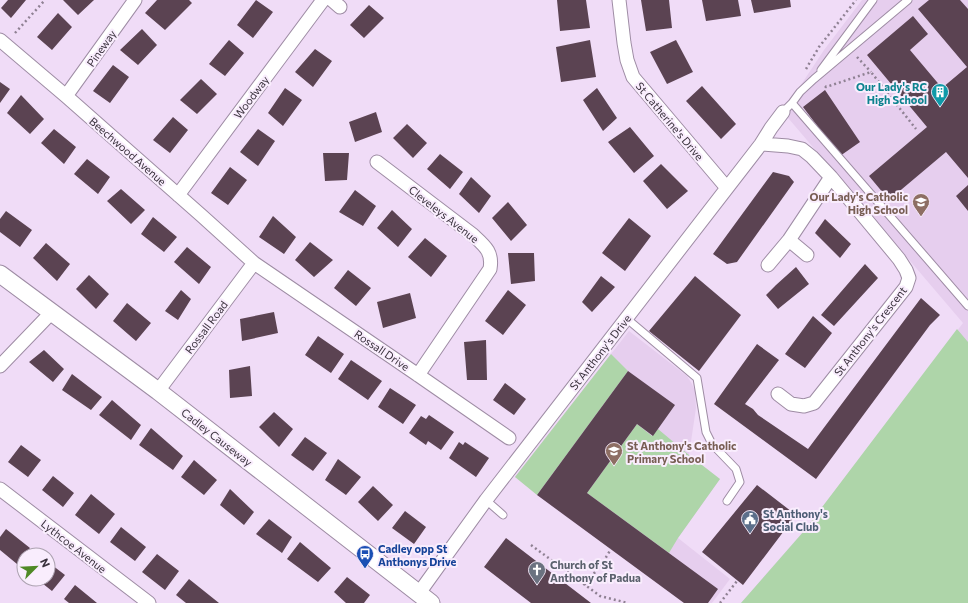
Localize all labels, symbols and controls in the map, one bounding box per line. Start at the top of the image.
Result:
street label: Pineway [84,27,118,69]
street label: Woodway [231,73,271,121]
street label: St Catherine's Drive [633,79,707,163]
place label: Our Lady's RC High School [856,80,927,106]
building icon: Our Lady's RC High School [930,82,950,107]
street label: Beechwood Avenue [87,114,169,188]
street label: Cleveleys Avenue [406,183,482,245]
place label: Our Lady's Catholic High School [809,190,908,216]
school or university icon: Our Lady's Catholic High School [911,192,931,217]
street label: St Anthony's Crescent [831,283,909,378]
street label: Rossall Road [182,298,230,356]
street label: St Anthony's Drive [567,312,634,392]
street label: Rossall Drive [352,327,412,373]
street label: Cadley Causeway [179,405,255,469]
place label: St Anthony's Catholic Primary School [627,439,736,465]
school or university icon: St Anthony's Catholic Primary School [604,441,624,466]
place label: St Anthony's Social Club [763,507,828,533]
public building icon: St Anthony's Social Club [740,509,760,534]
street label: Lythcoe Avenue [39,517,109,576]
place label: Cadley opp St Anthonys Drive [378,542,457,568]
bus stop icon: Cadley opp St Anthonys Drive [355,544,375,569]
north arrow [16,547,56,587]
text: N [38,556,53,569]
place label: Church of St Anthony of Padua [550,558,641,584]
church icon: Church of St Anthony of Padua [527,560,547,585]

